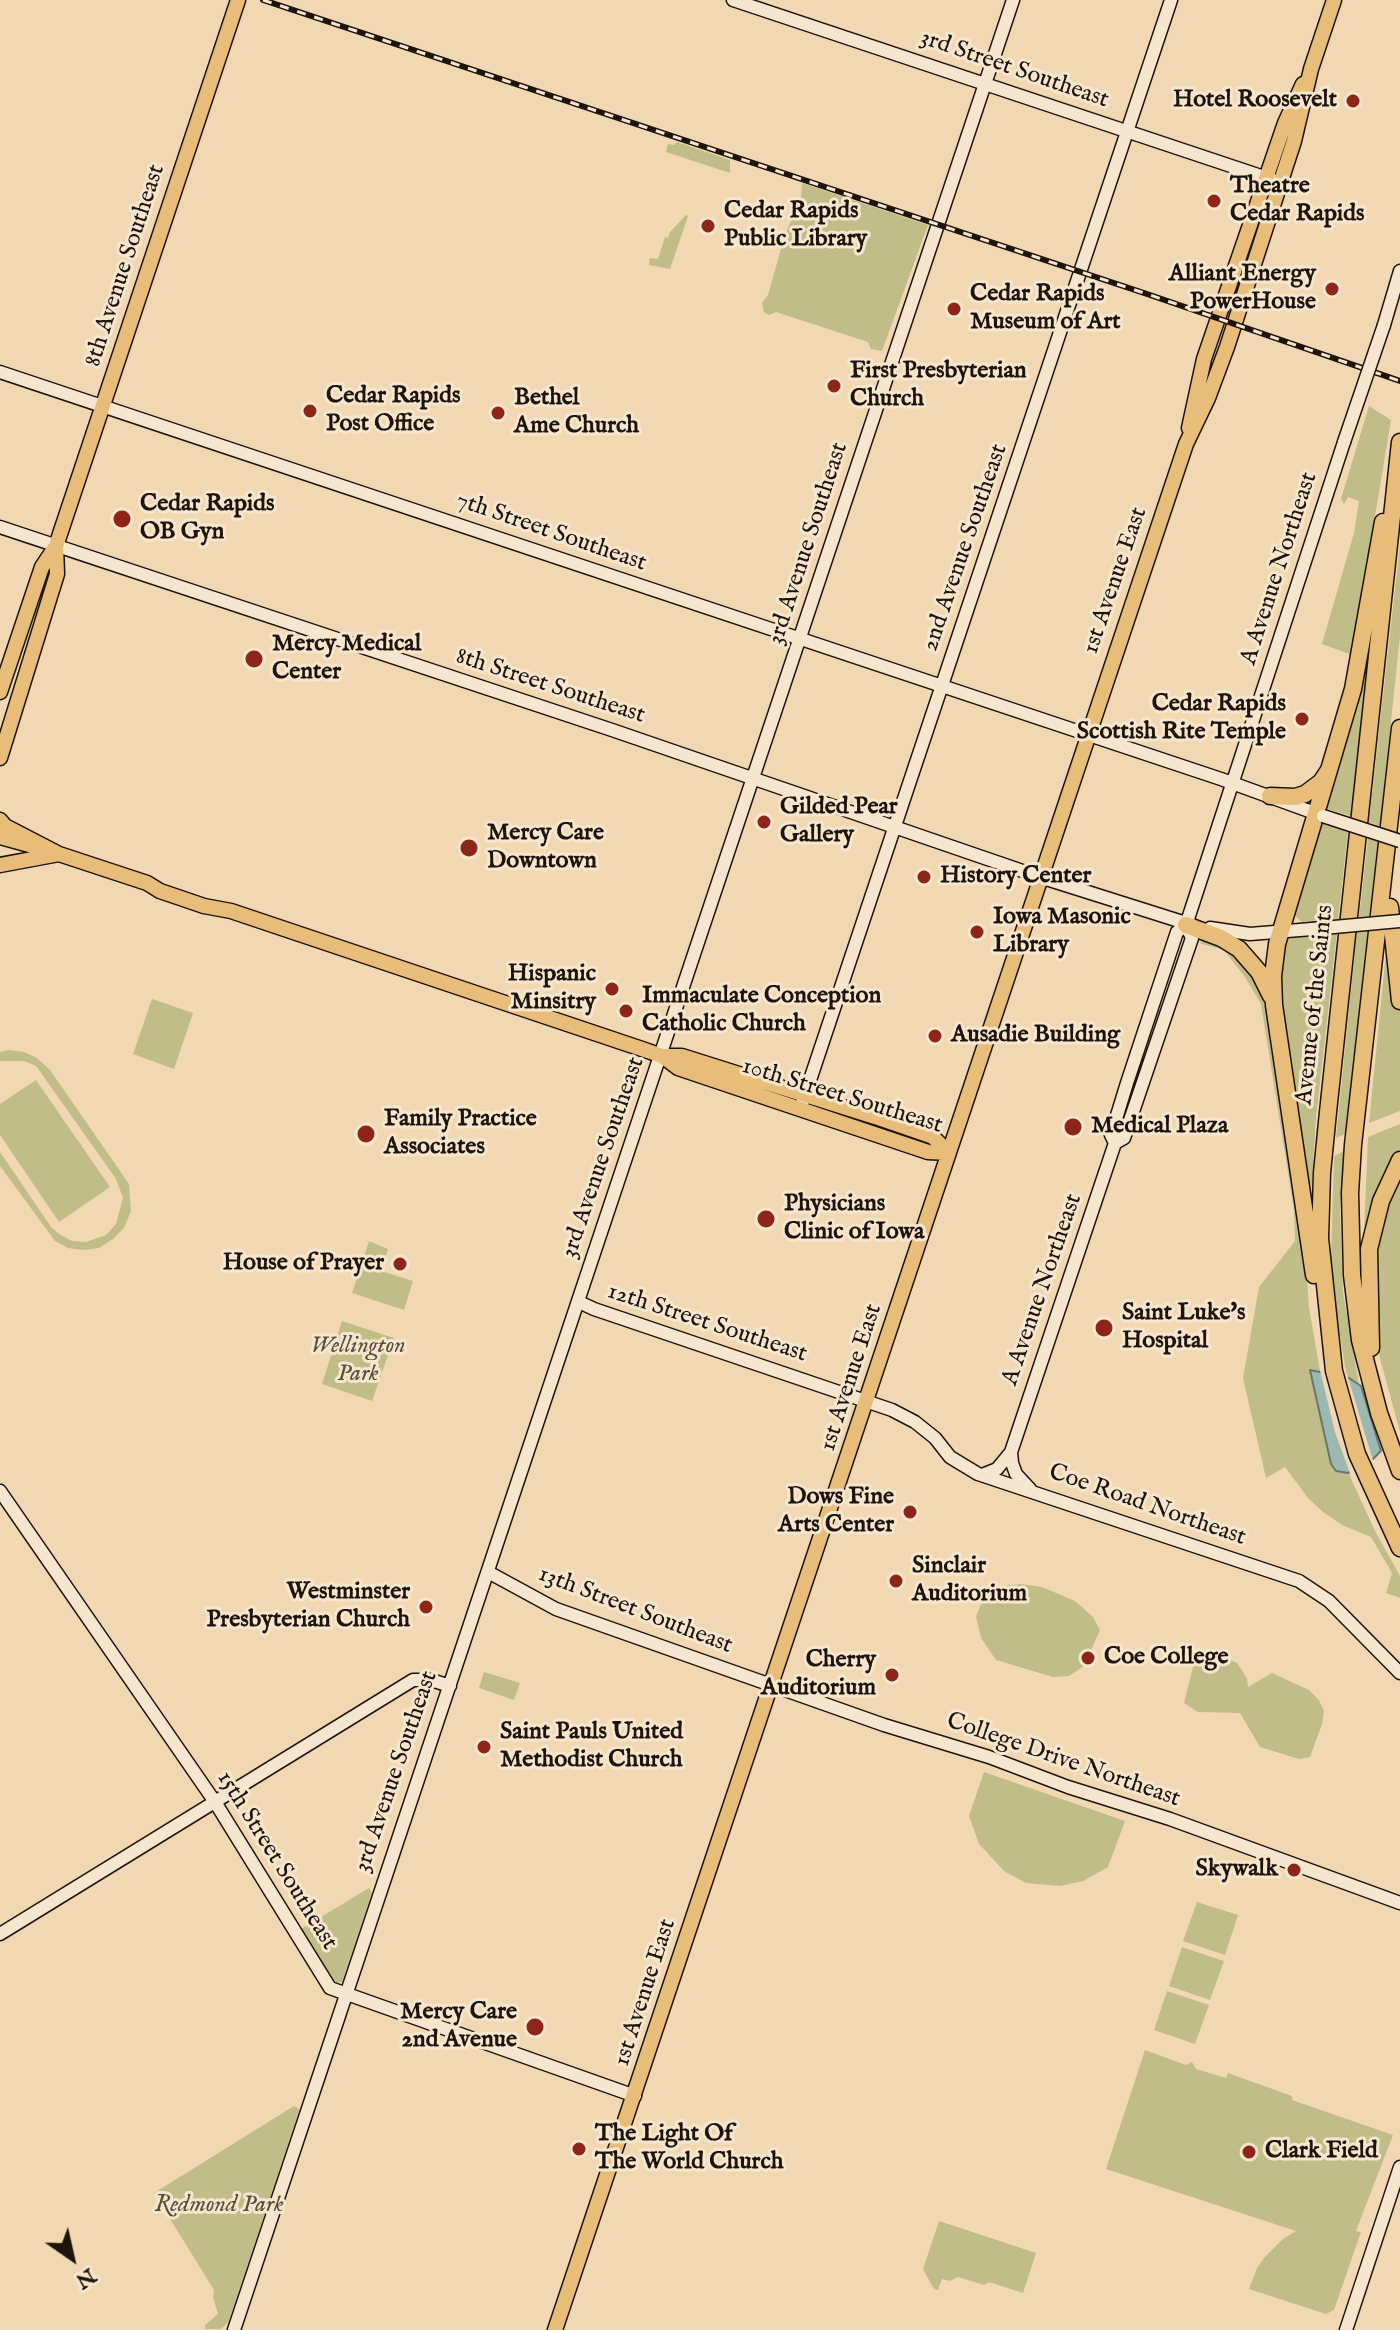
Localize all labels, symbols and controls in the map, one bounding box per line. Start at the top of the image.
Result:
street label: 3rd Street Southeast [916,24,1112,116]
place label: Hotel Roosevelt [1173,87,1337,115]
marker: Hotel Roosevelt [1344,92,1362,110]
street label: 8th Avenue Southeast [80,161,172,371]
place label: Theatre Cedar Rapids [1230,173,1364,229]
marker: Theatre Cedar Rapids [1205,192,1223,210]
place label: Cedar Rapids Public Library [724,198,867,254]
marker: Cedar Rapids Public Library [699,217,717,235]
place label: Alliant Energy PowerHouse [1169,261,1316,317]
marker: Alliant Energy PowerHouse [1323,280,1341,298]
place label: Cedar Rapids Museum of Art [970,281,1120,337]
marker: Cedar Rapids Museum of Art [945,300,963,318]
place label: First Presbyterian Church [850,358,1027,414]
marker: First Presbyterian Church [825,377,843,395]
place label: Cedar Rapids Post Office [326,383,460,439]
place label: Bethel Ame Church [514,385,639,441]
marker: Cedar Rapids Post Office [301,402,319,420]
marker: Bethel Ame Church [489,404,507,422]
street label: 3rd Avenue Southeast [763,439,855,649]
street label: 2nd Avenue Southeast [917,441,1015,655]
street label: A Avenue Northeast [1235,469,1325,669]
street label: 7th Street Southeast [452,487,650,579]
place label: Cedar Rapids OB Gyn [140,491,274,547]
street label: 1st Avenue East [1077,504,1155,658]
marker: Cedar Rapids OB Gyn [111,508,133,530]
place label: Mercy Medical Center [272,631,421,687]
street label: 8th Street Southeast [452,643,648,731]
marker: Mercy Medical Center [243,648,265,670]
place label: Cedar Rapids Scottish Rite Temple [1077,691,1286,747]
marker: Cedar Rapids Scottish Rite Temple [1293,710,1311,728]
place label: Gilded Pear Gallery [780,794,898,850]
marker: Gilded Pear Gallery [755,813,773,831]
place label: Mercy Care Downtown [487,820,604,876]
marker: Mercy Care Downtown [458,837,480,859]
place label: History Center [940,863,1091,891]
marker: History Center [915,868,933,886]
place label: Iowa Masonic Library [993,904,1131,960]
street label: Avenue of the Saints [1291,904,1341,1106]
marker: Iowa Masonic Library [968,923,986,941]
place label: Hispanic Minsitry [508,961,596,1017]
marker: Hispanic Minsitry [603,980,621,998]
place label: Immaculate Conception Catholic Church [642,983,881,1039]
marker: Immaculate Conception Catholic Church [617,1002,635,1020]
place label: Ausadie Building [951,1022,1120,1050]
marker: Ausadie Building [926,1027,944,1045]
street label: 10th Street Southeast [738,1053,946,1141]
street label: 3rd Avenue Southeast [556,1054,652,1262]
place label: Family Practice Associates [384,1106,537,1162]
place label: Medical Plaza [1091,1113,1228,1141]
marker: Medical Plaza [1062,1116,1084,1138]
marker: Family Practice Associates [355,1123,377,1145]
street label: A Avenue Northeast [997,1190,1089,1390]
place label: Physicians Clinic of Iowa [784,1191,924,1247]
marker: Physicians Clinic of Iowa [755,1208,777,1230]
place label: House of Prayer [223,1250,384,1278]
marker: House of Prayer [391,1255,409,1273]
street label: 12th Street Southeast [604,1278,810,1370]
place label: Saint Luke's Hospital [1122,1300,1245,1356]
street label: 1st Avenue East [815,1301,889,1455]
marker: Saint Luke's Hospital [1093,1317,1115,1339]
park label: Wellington Park [311,1333,405,1389]
street label: Coe Road Northeast [1045,1459,1249,1553]
place label: Dows Fine Arts Center [778,1484,894,1540]
marker: Dows Fine Arts Center [901,1503,919,1521]
place label: Sinclair Auditorium [912,1553,1027,1609]
street label: 13th Street Southeast [534,1561,736,1661]
marker: Sinclair Auditorium [887,1572,905,1590]
place label: Westminster Presbyterian Church [206,1579,410,1635]
marker: Westminster Presbyterian Church [417,1598,435,1616]
place label: Coe College [1104,1644,1228,1672]
place label: Cherry Auditorium [761,1647,876,1703]
marker: Coe College [1079,1649,1097,1667]
marker: Cherry Auditorium [883,1666,901,1684]
street label: 3rd Avenue Southeast [349,1668,445,1876]
street label: College Drive Northeast [942,1707,1184,1815]
place label: Saint Pauls United Methodist Church [500,1719,683,1775]
marker: Saint Pauls United Methodist Church [475,1738,493,1756]
street label: 15th Street Southeast [209,1766,343,1956]
place label: Skywalk [1195,1856,1278,1884]
marker: Skywalk [1285,1861,1303,1879]
street label: 1st Avenue East [609,1916,683,2070]
place label: Mercy Care 2nd Avenue [400,1999,517,2055]
marker: Mercy Care 2nd Avenue [524,2016,546,2038]
place label: The Light Of The World Church [595,2121,783,2177]
place label: Clark Field [1265,2138,1378,2166]
marker: The Light Of The World Church [570,2140,588,2158]
marker: Clark Field [1240,2143,1258,2161]
park label: Redmond Park [154,2192,284,2220]
north arrow [32,2218,112,2298]
text: N [70,2261,101,2295]

